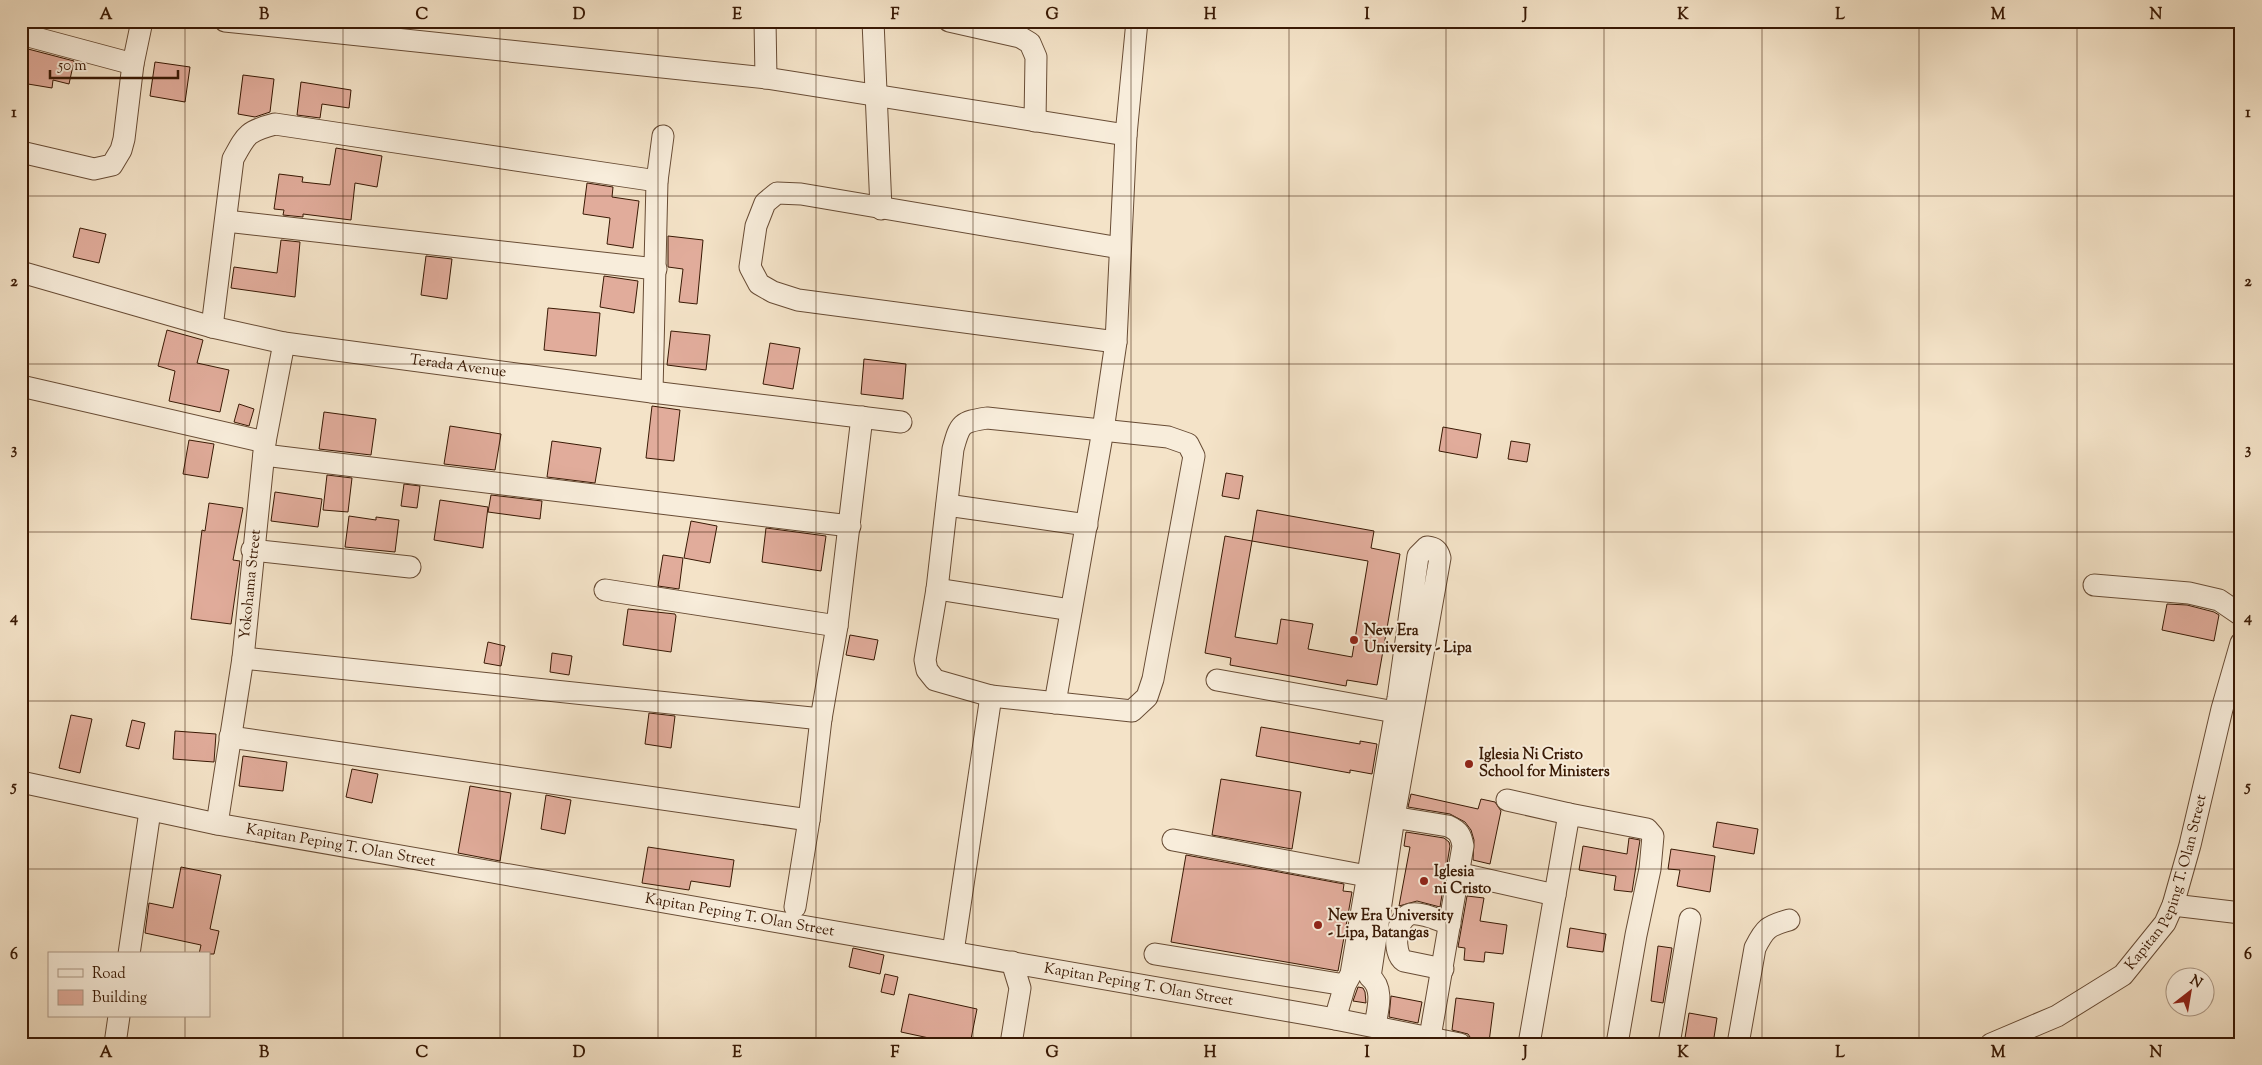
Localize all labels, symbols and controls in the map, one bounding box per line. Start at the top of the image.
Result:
text: A [100,4,113,27]
text: B [259,4,269,27]
text: C [416,4,429,27]
text: D [573,4,586,27]
text: E [732,4,742,27]
text: F [891,4,900,27]
text: G [1045,4,1059,27]
text: H [1204,4,1217,27]
text: I [1364,4,1370,27]
text: J [1521,4,1528,27]
text: K [1677,4,1689,27]
text: L [1835,4,1845,27]
text: M [1991,4,2006,27]
text: N [2150,4,2163,27]
scale bar [50,48,178,80]
text: 50 m [57,56,87,77]
text: 1 [11,102,17,125]
text: 1 [2245,102,2251,125]
text: 2 [10,271,18,294]
text: 2 [2244,271,2252,294]
street label: Terada Avenue [408,349,508,383]
text: 3 [11,439,18,462]
text: 3 [2245,439,2252,462]
street label: Yokohama Street [234,528,267,640]
text: 4 [9,607,18,630]
text: 4 [2243,607,2252,630]
place label: New Era University - Lipa [1364,621,1472,659]
marker: New Era University - Lipa [1348,634,1360,646]
place label: Iglesia Ni Cristo School for Ministers [1479,745,1610,783]
marker: Iglesia Ni Cristo School for Ministers [1463,758,1475,770]
text: 5 [9,776,17,799]
text: 5 [2243,776,2251,799]
street label: Kapitan Peping T. Olan Street [2120,792,2212,975]
street label: Kapitan Peping T. Olan Street [244,819,437,872]
place label: Iglesia ni Cristo [1434,862,1491,900]
marker: Iglesia ni Cristo [1418,875,1430,887]
street label: Kapitan Peping T. Olan Street [643,888,836,942]
place label: New Era University - Lipa, Batangas [1328,906,1454,944]
marker: New Era University - Lipa, Batangas [1312,919,1324,931]
text: 6 [10,944,18,967]
text: 6 [2244,944,2252,967]
legend [48,952,210,1018]
street label: Kapitan Peping T. Olan Street [1042,958,1235,1012]
text: Road [92,964,126,985]
north arrow [2164,968,2214,1018]
text: N [2186,971,2206,994]
text: Building [92,988,147,1009]
text: A [100,1042,113,1065]
text: B [259,1042,269,1065]
text: C [416,1042,429,1065]
text: D [573,1042,586,1065]
text: E [732,1042,742,1065]
text: F [891,1042,900,1065]
text: G [1045,1042,1059,1065]
text: H [1204,1042,1217,1065]
text: I [1364,1042,1370,1065]
text: J [1521,1042,1528,1065]
text: K [1677,1042,1689,1065]
text: L [1835,1042,1845,1065]
text: M [1991,1042,2006,1065]
text: N [2150,1042,2163,1065]

